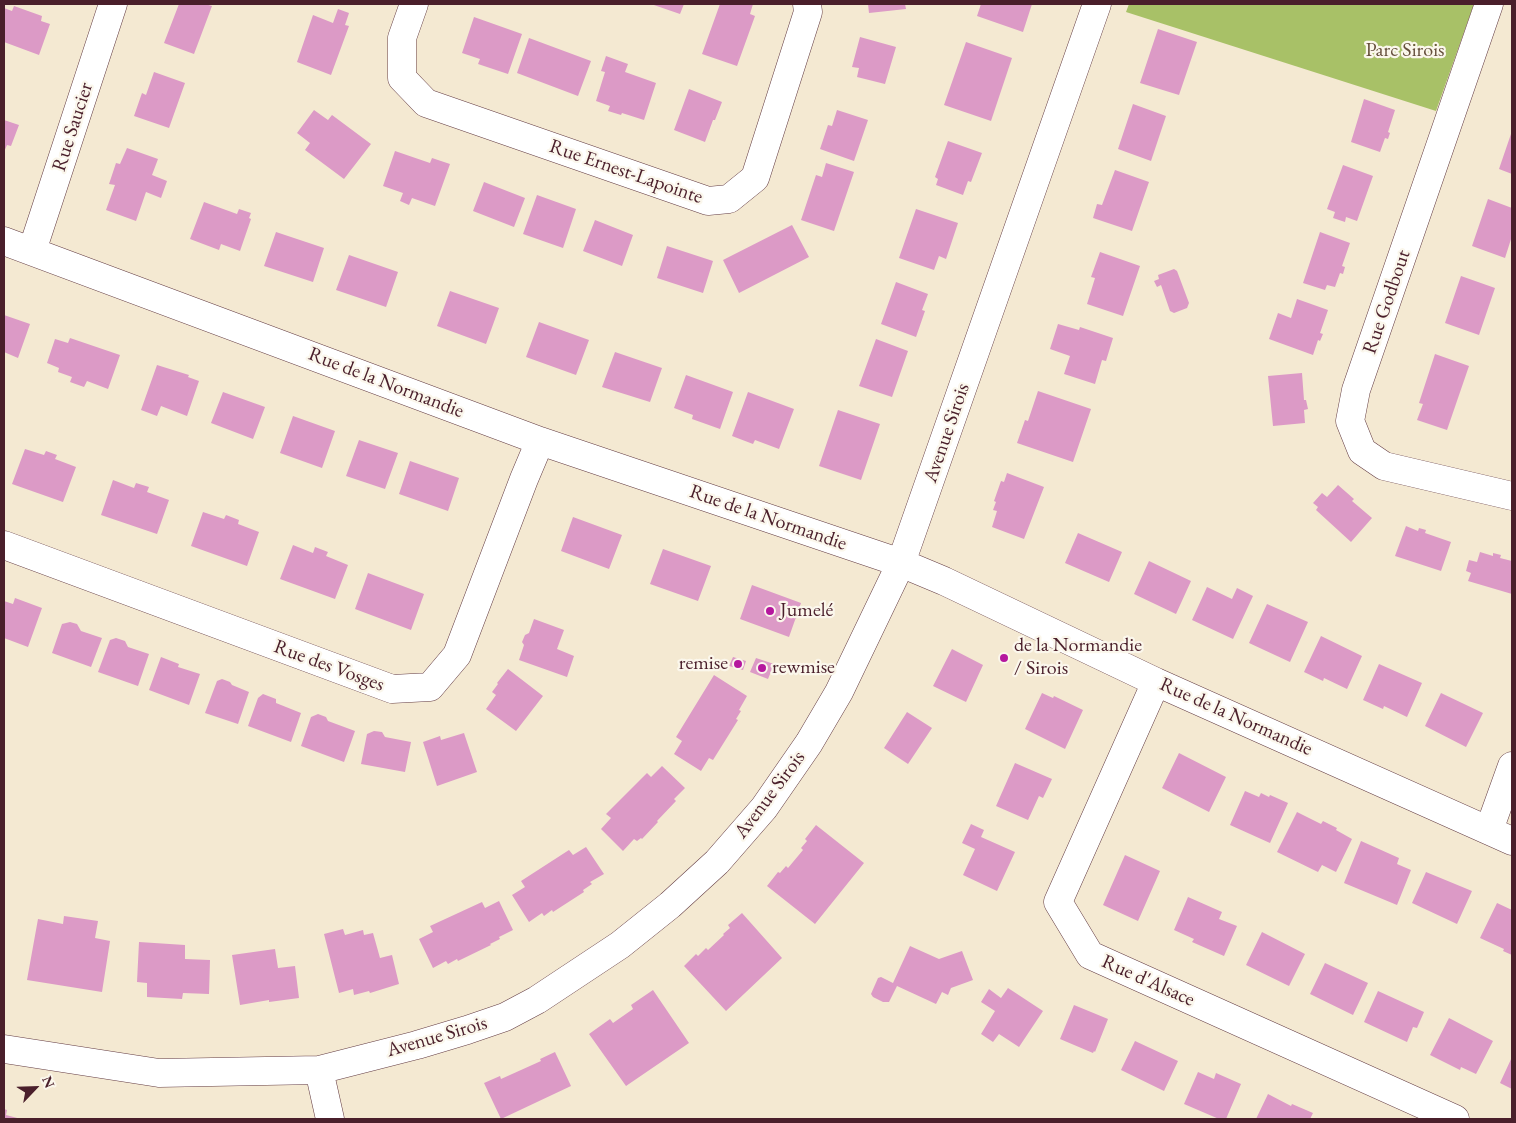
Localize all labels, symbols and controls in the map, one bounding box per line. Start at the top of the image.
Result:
park label: Parc Sirois [1366,39,1444,63]
street label: Rue Saucier [47,80,99,174]
street label: Rue Ernest-Lapointe [546,135,706,209]
street label: Rue Godbout [1358,247,1416,357]
street label: Rue de la Normandie [305,342,467,424]
street label: Avenue Sirois [919,380,975,486]
street label: Rue de la Normandie [686,480,850,556]
place label: Jumelé [780,599,833,623]
marker: Jumelé [764,605,776,617]
place label: de la Normandie / Sirois [1014,634,1142,681]
street label: Rue des Vosges [271,635,387,697]
place label: remise [679,652,728,676]
marker: de la Normandie / Sirois [998,652,1010,664]
place label: rewmise [772,656,835,680]
marker: remise [732,658,744,670]
marker: rewmise [756,662,768,674]
street label: Rue de la Normandie [1156,673,1316,761]
street label: Avenue Sirois [729,746,811,844]
street label: Rue d'Alsace [1098,950,1198,1012]
street label: Avenue Sirois [384,1011,490,1063]
north arrow [10,1063,60,1113]
text: N [38,1073,59,1091]

